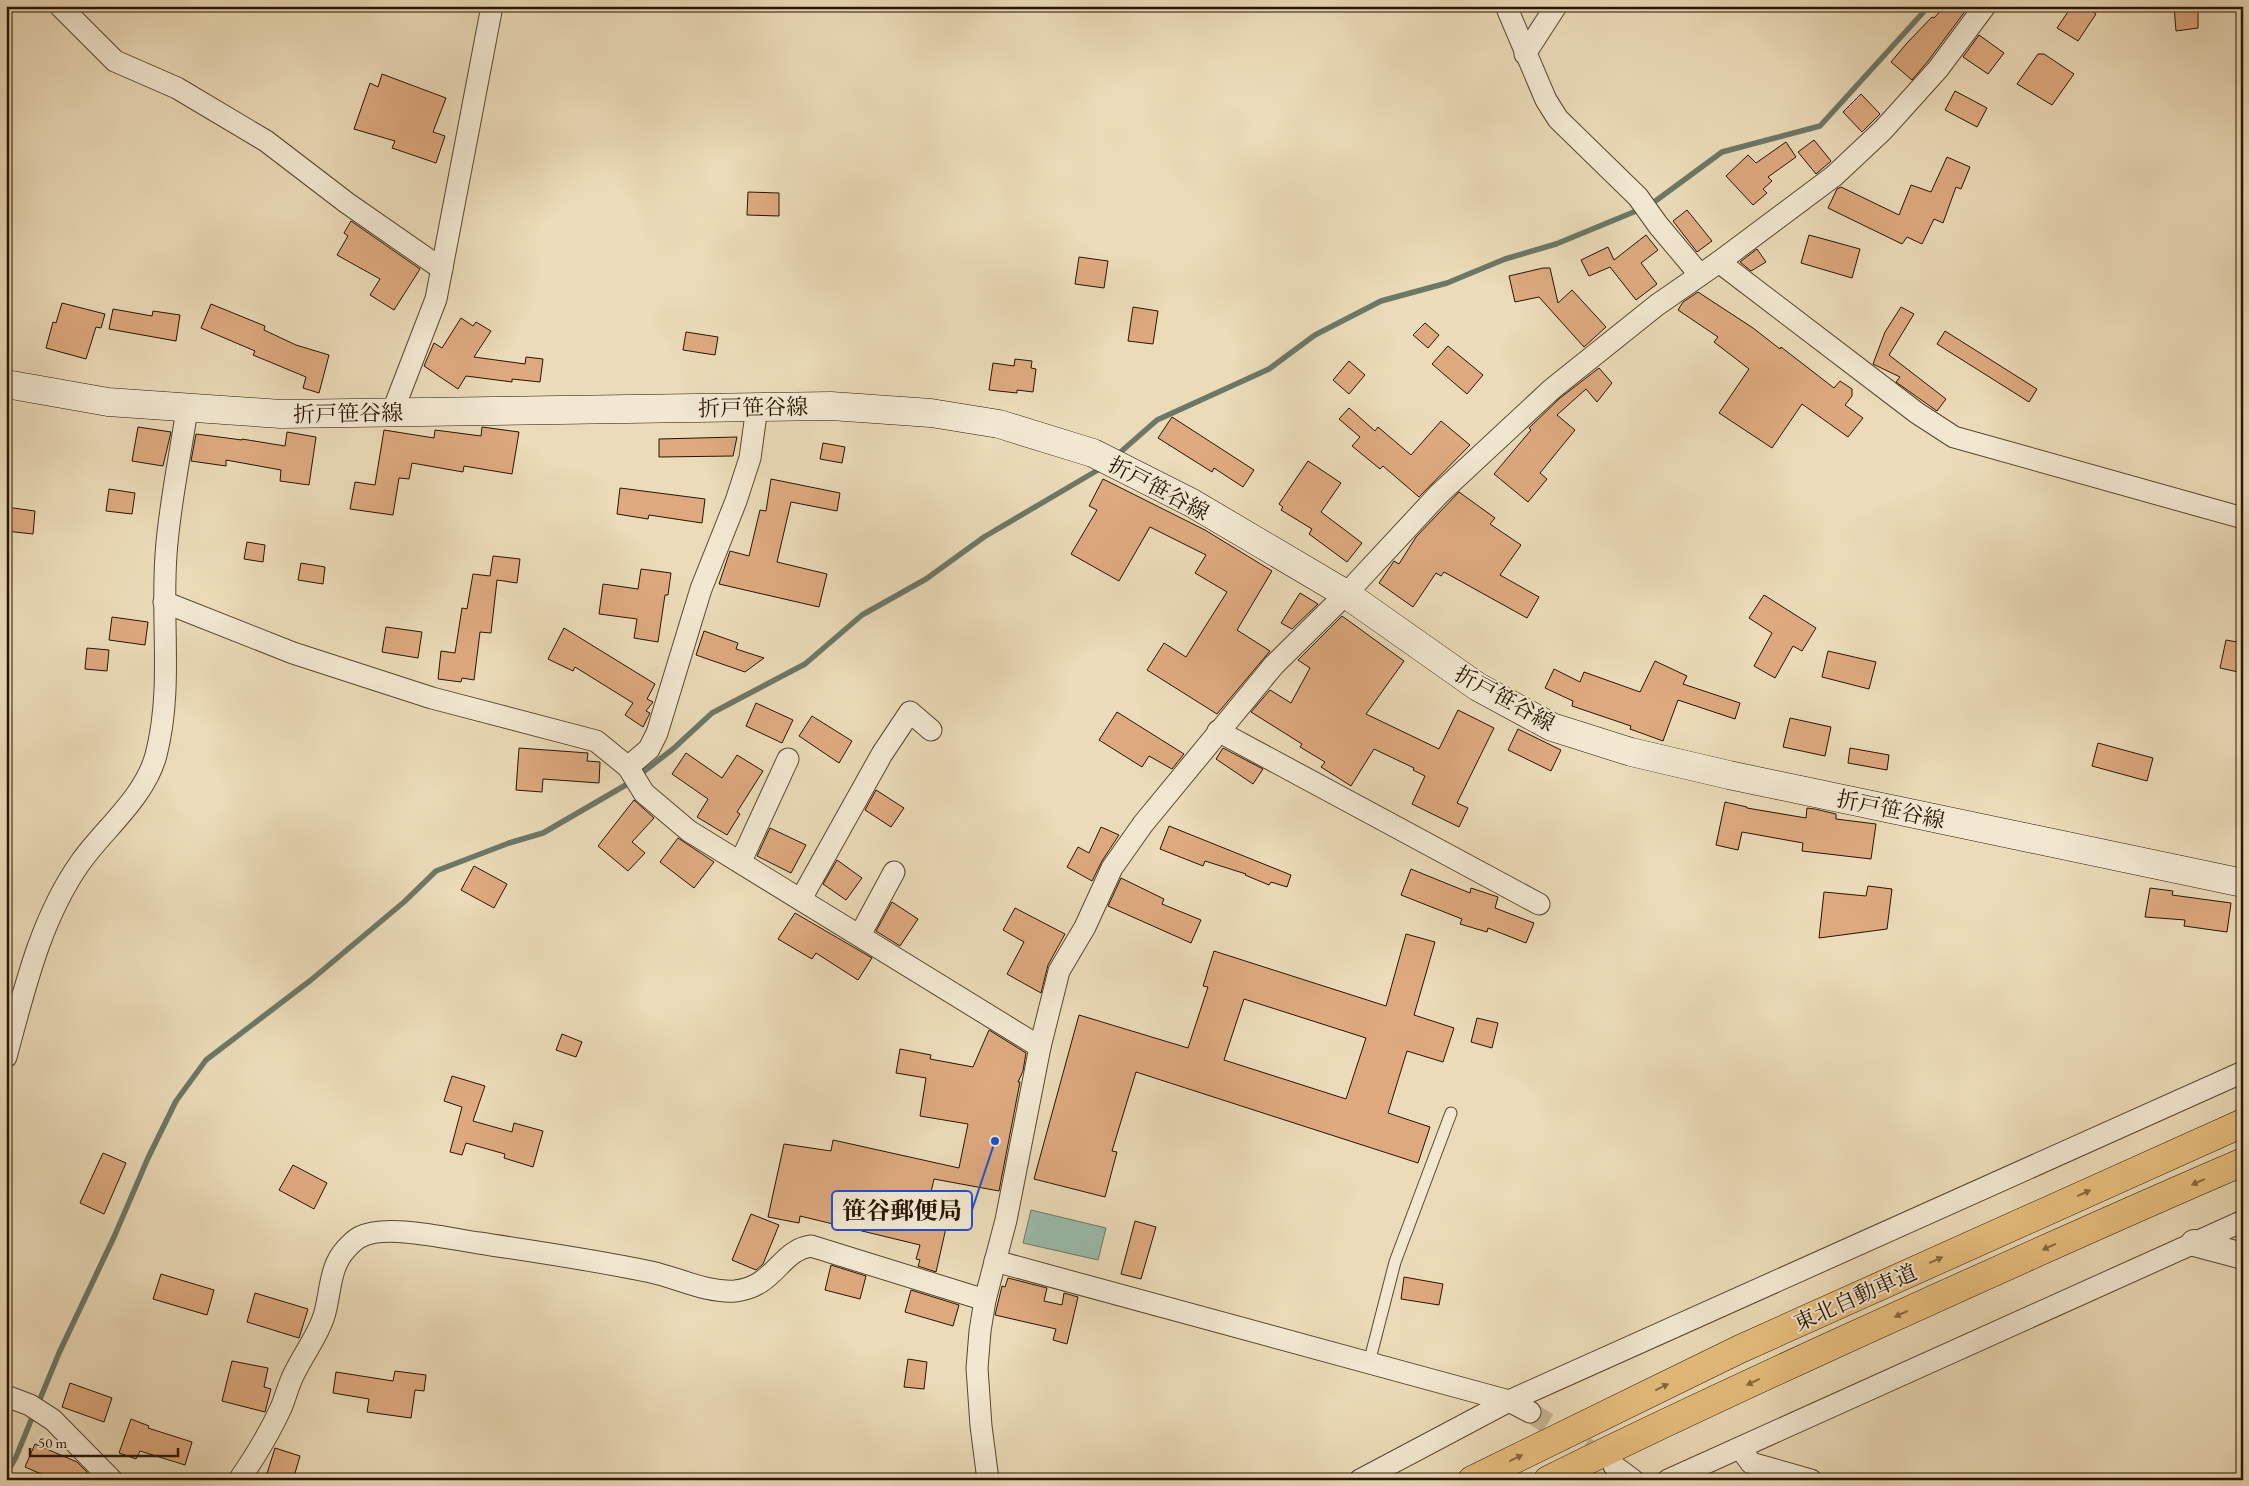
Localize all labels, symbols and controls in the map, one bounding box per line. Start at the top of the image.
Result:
street label: 折戸笹谷線 [698,392,808,423]
street label: 折戸笹谷線 [293,398,403,429]
street label: 折戸笹谷線 [1103,450,1214,527]
street label: 折戸笹谷線 [1450,659,1560,738]
street label: 折戸笹谷線 [1834,784,1948,835]
one-way arrow [2191,1178,2205,1186]
one-way arrow [2077,1189,2091,1197]
callout: 笹谷郵便局 [832,1191,972,1230]
text: 笹谷郵便局 [842,1195,962,1226]
one-way arrow [2042,1243,2056,1251]
one-way arrow [1929,1256,1943,1264]
street label: 東北自動車道 [1789,1257,1921,1338]
one-way arrow [1894,1310,1908,1318]
one-way arrow [1746,1377,1761,1386]
one-way arrow [1655,1383,1669,1391]
scale bar [30,1426,178,1458]
text: 50 m [38,1433,67,1452]
one-way arrow [1508,1454,1523,1462]

